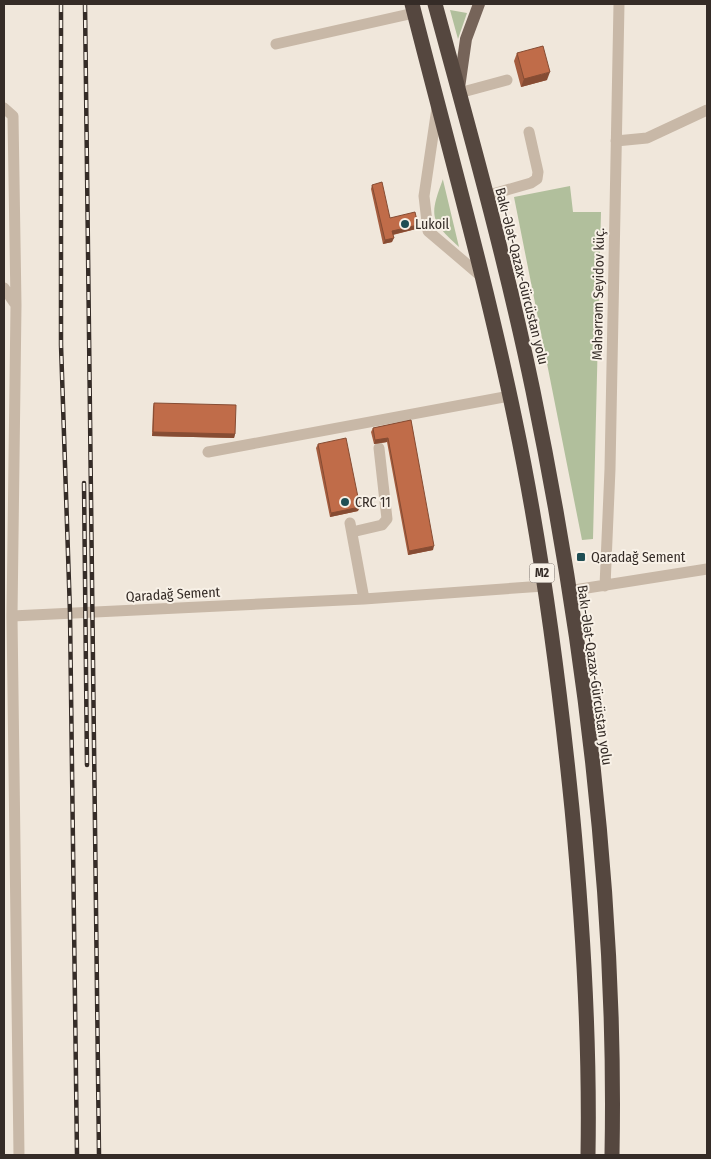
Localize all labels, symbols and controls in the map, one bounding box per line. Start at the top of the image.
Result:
street label: Bakı-Ələt-Qazax-Gürcüstan yolu [491,186,552,366]
place label: Lukoil [415,216,450,233]
marker: Lukoil [399,218,411,230]
street label: Məhərrəm Seyidov küç. [589,228,608,360]
place label: CRC 11 [355,494,391,511]
marker: CRC 11 [339,496,351,508]
place label: Qaradağ Sement [591,549,686,566]
marker: Qaradağ Sement [575,551,587,563]
road number: M2 [530,564,554,582]
street label: Qaradağ Sement [125,584,221,605]
street label: Bakı-Ələt-Qazax-Gürcüstan yolu [573,584,616,766]

